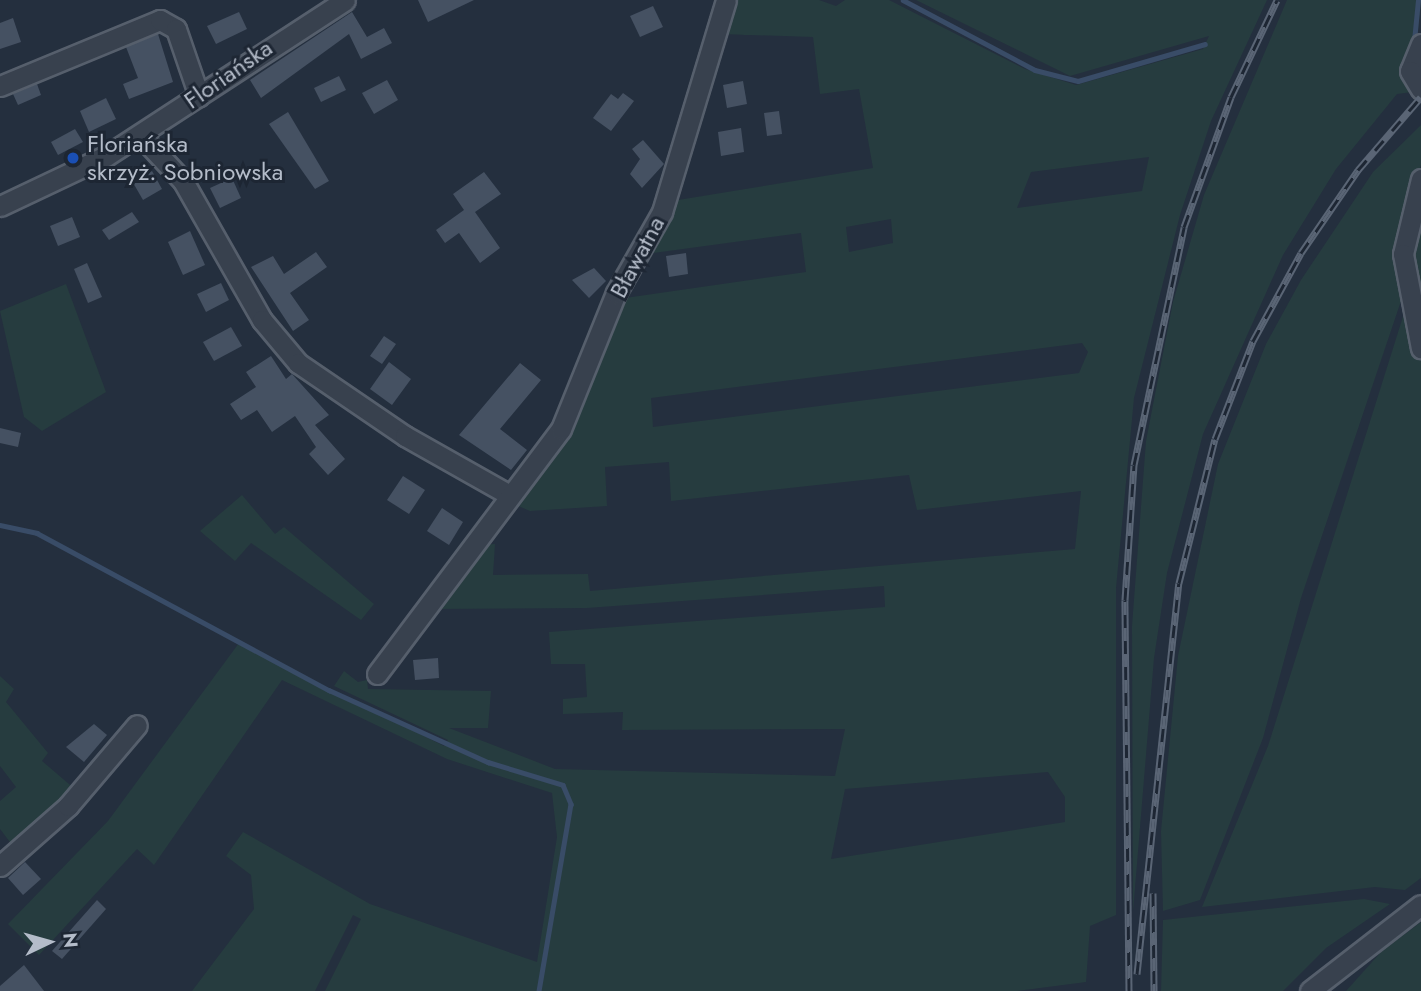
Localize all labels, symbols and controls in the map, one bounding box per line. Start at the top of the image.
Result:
street label: Floriańska [178,33,278,115]
place label: Floriańska skrzyż. Sobniowska [87,130,283,186]
marker: Floriańska skrzyż. Sobniowska [65,150,81,166]
street label: Bławatna [604,211,670,303]
north arrow [14,907,84,977]
text: N [56,931,85,949]

